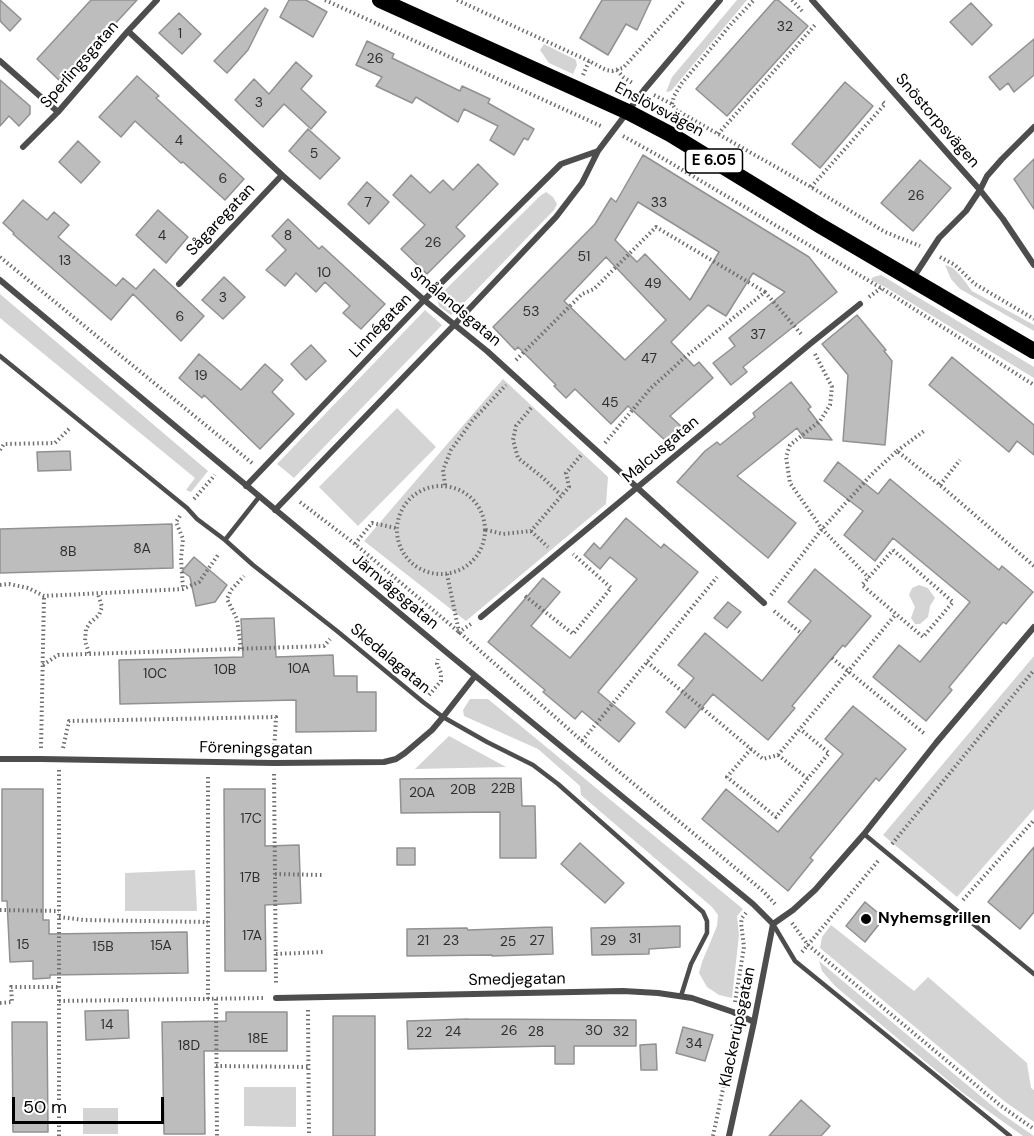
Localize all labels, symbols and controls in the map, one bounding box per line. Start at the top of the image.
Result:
street label: Sperlingsgatan [37,17,123,113]
house number: 32 [777,19,793,35]
house number: 1 [178,26,182,42]
house number: 26 [367,51,383,67]
street label: Snöstorpsvägen [891,70,983,172]
street label: Enslövsvägen [611,78,707,142]
house number: 3 [255,95,263,111]
house number: 4 [175,133,183,149]
house number: 5 [310,146,318,162]
road number: E 6.05 [686,149,742,173]
house number: 6 [219,171,227,187]
street label: Sågaregatan [183,180,259,260]
house number: 26 [908,188,924,204]
house number: 7 [364,195,372,211]
house number: 33 [651,195,667,211]
house number: 4 [158,228,166,244]
house number: 8 [284,228,292,244]
house number: 26 [425,235,441,251]
house number: 51 [578,249,590,265]
house number: 13 [59,253,71,269]
street label: Smålandsgatan [405,263,505,351]
house number: 10 [317,265,331,281]
house number: 49 [644,276,662,292]
house number: 3 [219,290,227,306]
street label: Linnégatan [346,290,416,362]
house number: 53 [523,304,539,320]
house number: 6 [176,309,184,325]
house number: 37 [750,327,766,343]
house number: 47 [641,351,657,367]
house number: 19 [194,368,208,384]
house number: 45 [601,395,619,411]
street label: Malcusgatan [619,413,703,487]
house number: 8A [133,541,151,557]
house number: 8B [60,544,76,560]
street label: Järnvägsgatan [348,550,442,634]
street label: Skedalagatan [346,620,434,698]
house number: 10A [288,661,310,677]
house number: 10B [214,662,236,678]
house number: 10C [143,666,167,682]
street label: Föreningsgatan [199,738,313,760]
house number: 22B [491,781,515,797]
house number: 20B [450,782,476,798]
house number: 20A [409,785,435,801]
house number: 17C [240,811,262,827]
house number: 17B [240,870,260,886]
place label: Nyhemsgrillen [878,909,991,929]
marker: Nyhemsgrillen [859,912,873,926]
house number: 17A [242,928,262,944]
house number: 31 [629,931,641,947]
house number: 21 [417,933,429,949]
house number: 23 [443,933,459,949]
house number: 27 [529,933,545,949]
house number: 29 [600,933,616,949]
house number: 25 [500,934,516,950]
house number: 15 [17,937,29,953]
house number: 15A [150,938,172,954]
house number: 15B [92,939,114,955]
street label: Klackerupsgatan [716,965,760,1089]
street label: Smedjegatan [468,970,566,990]
house number: 14 [101,1017,113,1033]
house number: 26 [501,1023,517,1039]
house number: 30 [585,1023,603,1039]
house number: 24 [445,1024,461,1040]
house number: 28 [528,1024,544,1040]
house number: 32 [613,1024,629,1040]
house number: 22 [416,1025,432,1041]
house number: 18E [248,1031,268,1047]
house number: 34 [686,1036,702,1052]
house number: 18D [178,1038,200,1054]
scale bar [15,1085,166,1123]
text: 50 m [23,1095,67,1119]

